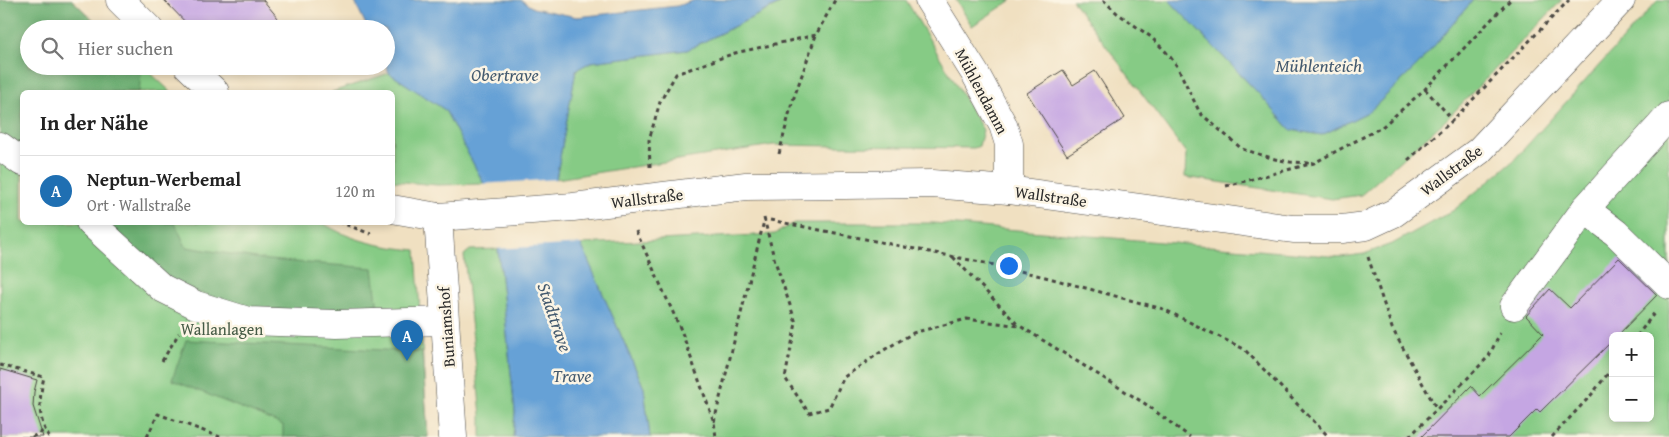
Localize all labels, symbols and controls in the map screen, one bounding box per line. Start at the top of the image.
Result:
search box [20,20,395,75]
icon: search [38,34,66,62]
text: Hier suchen [78,34,173,62]
street label: Mühlendamm [949,44,1015,138]
water label: Mühlenteich [1276,52,1362,79]
water label: Obertrave [471,61,539,88]
text: In der Nähe [40,107,148,138]
street label: Wallstraße [1415,139,1487,201]
text: Neptun-Werbemal [87,165,241,193]
text: A [51,179,61,203]
text: 120 m [335,179,375,203]
street label: Wallstraße [1013,179,1089,213]
street label: Wallstraße [610,182,684,214]
text: Ort · Wallstraße [87,193,191,217]
your location [996,253,1022,279]
water label: Stadttrave [531,279,579,355]
street label: Buniamshof [431,284,461,368]
park label: Wallanlagen [181,317,263,341]
pin: A [391,320,423,361]
map controls [1609,332,1654,422]
button: + [1609,332,1654,377]
water label: Trave [552,362,592,389]
button: − [1609,377,1654,422]

